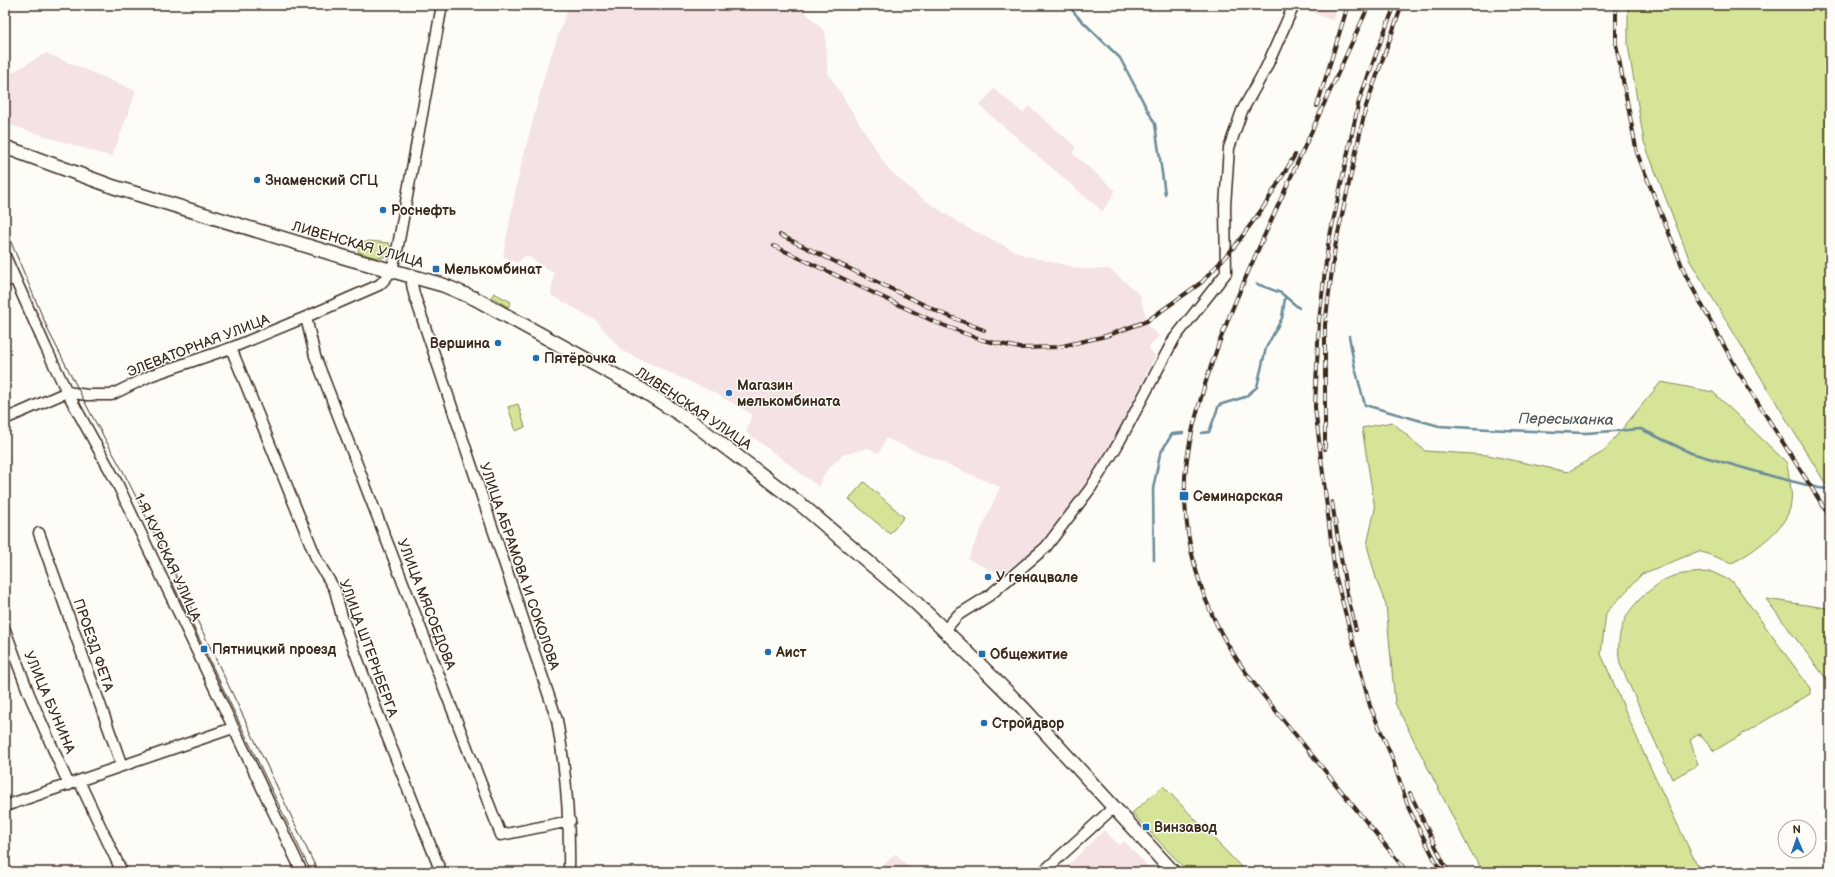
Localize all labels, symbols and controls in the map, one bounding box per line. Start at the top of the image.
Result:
place label: Знаменский СГЦ [265,172,378,189]
marker: Знаменский СГЦ [252,175,262,185]
place label: Роснефть [391,202,457,219]
marker: Роснефть [378,205,388,215]
street label: ЛИВЕНСКАЯ УЛИЦА [289,217,426,272]
place label: Мелькомбинат [444,261,542,278]
marker: Мелькомбинат [431,264,441,274]
street label: ЭЛЕВАТОРНАЯ УЛИЦА [125,310,272,380]
place label: Вершина [430,335,491,352]
marker: Вершина [493,338,503,348]
place label: Пятёрочка [544,350,617,367]
marker: Пятёрочка [531,353,541,363]
street label: ЛИВЕНСКАЯ УЛИЦА [632,363,755,454]
place label: Магазин мелькомбината [737,377,841,410]
marker: Магазин мелькомбината [724,388,734,398]
water label: Пересыханка [1518,409,1614,430]
street label: УЛИЦА АБРАМОВА И СОКОЛОВА [476,460,563,673]
place label: Семинарская [1193,488,1283,505]
street label: 1-Я КУРСКАЯ УЛИЦА [130,490,205,624]
marker: Семинарская [1178,490,1190,502]
street label: УЛИЦА МЯСОЕДОВА [394,536,460,672]
place label: У генацвале [996,569,1078,586]
marker: У генацвале [983,572,993,582]
street label: УЛИЦА ШТЕРНБЕРГА [336,577,402,720]
street label: ПРОЕЗД ФЕТА [70,597,118,694]
place label: Пятницкий проезд [212,641,337,658]
marker: Пятницкий проезд [199,644,209,654]
place label: Аист [775,644,807,661]
place label: Общежитие [990,646,1068,663]
marker: Аист [763,647,773,657]
street label: УЛИЦА БУНИНА [20,648,79,757]
marker: Общежитие [977,649,987,659]
place label: Стройдвор [992,715,1065,732]
marker: Стройдвор [979,718,989,728]
place label: Винзавод [1154,819,1218,836]
north arrow [1777,819,1817,859]
marker: Винзавод [1141,822,1151,832]
text: N [1792,823,1801,836]

